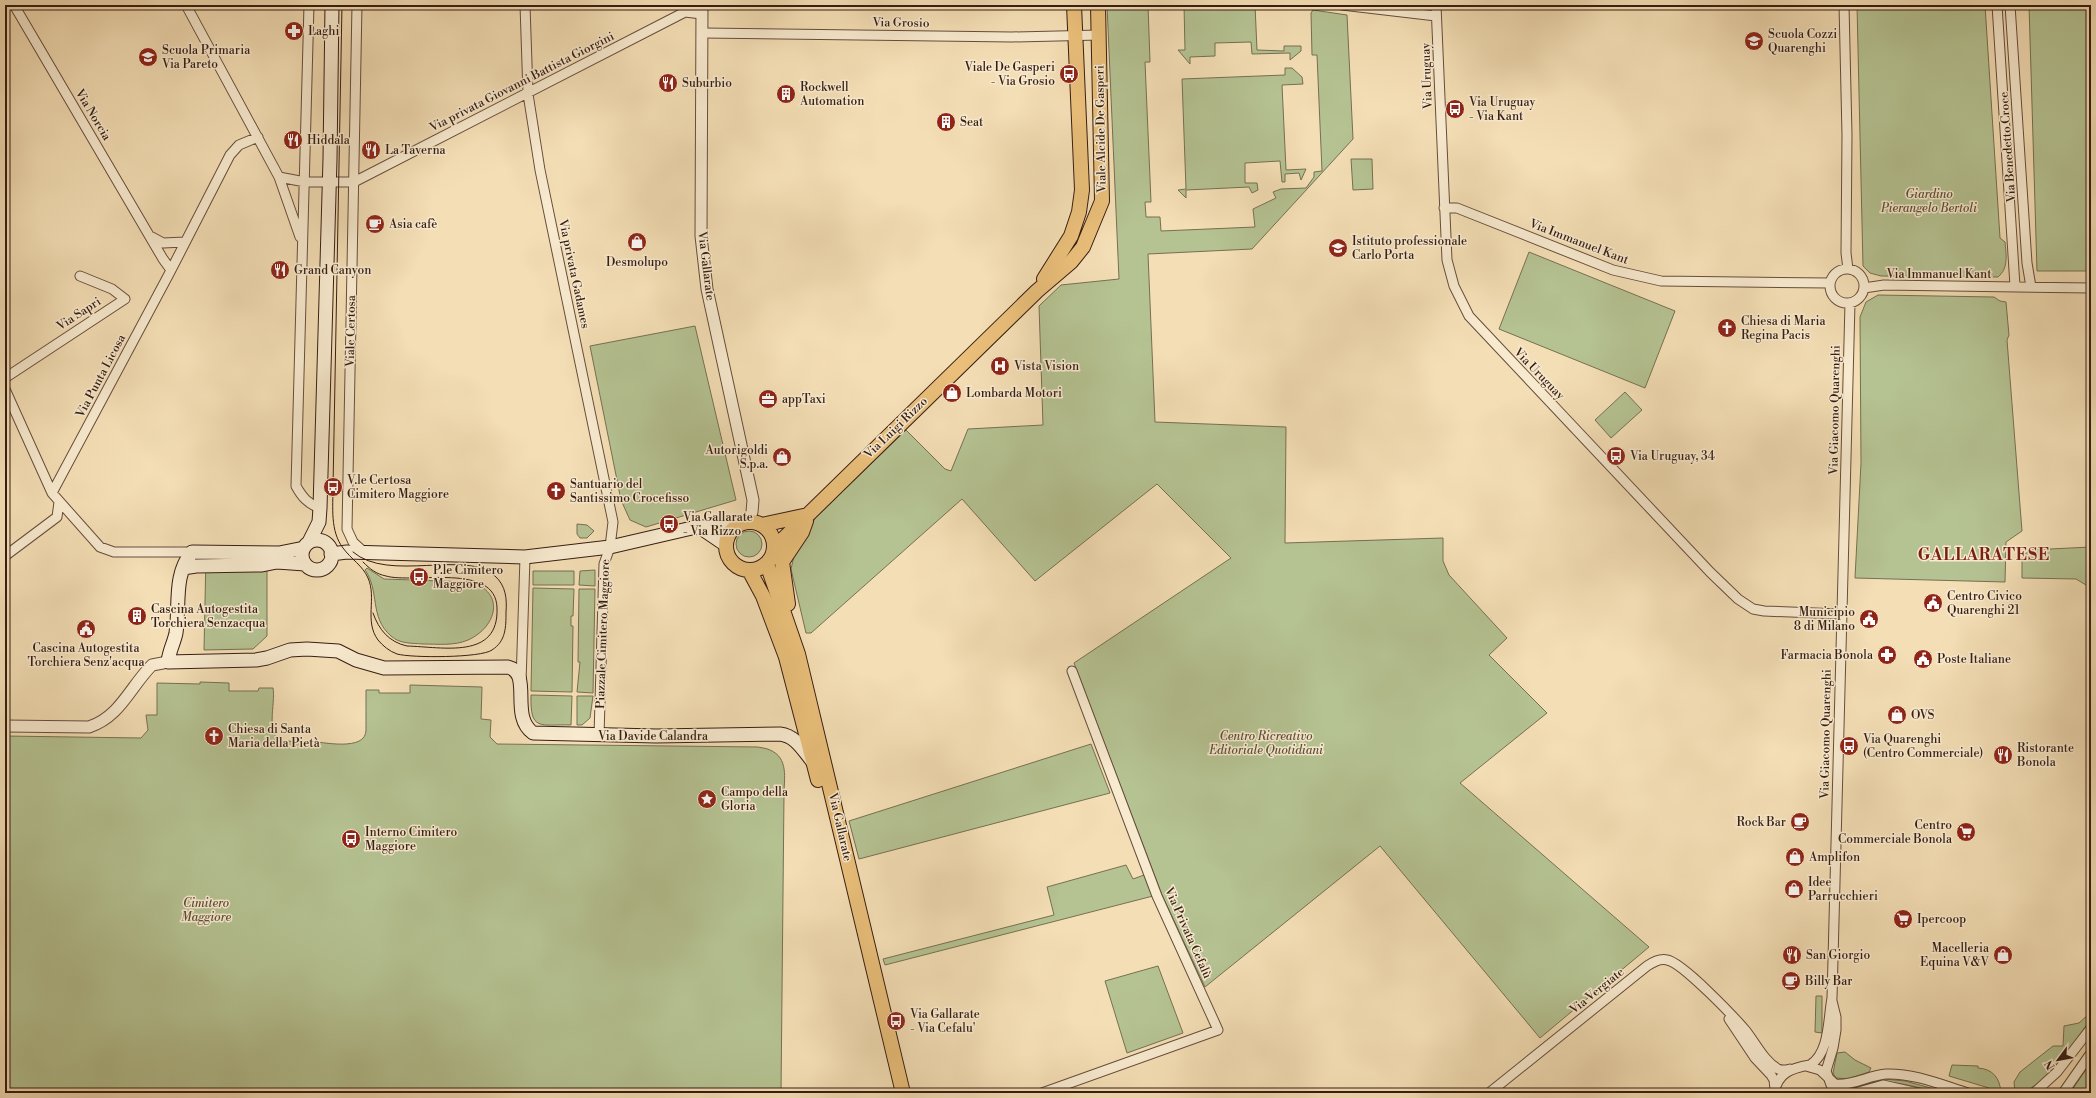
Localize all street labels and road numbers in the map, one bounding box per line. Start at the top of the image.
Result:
street label: Via Grosio [871,15,930,31]
street label: Via privata Giovanni Battista Giorgini [426,29,617,136]
street label: Via Uruguay [1418,42,1436,110]
street label: Viale Alcide De Gasperi [1092,65,1110,194]
street label: Via Norcia [71,86,115,144]
street label: Via Benedetto Croce [1997,91,2019,204]
street label: Via Immanuel Kant [1526,216,1631,268]
street label: Via privata Gadames [555,217,593,330]
street label: Via Gallarate [694,229,718,302]
street label: Via Immanuel Kant [1886,267,1992,282]
street label: Via Sapri [53,294,104,334]
street label: Viale Certosa [343,294,359,368]
street label: Via Punta Licosa [72,331,130,421]
street label: Via Uruguay [1510,344,1568,403]
street label: Via Giacomo Quarenghi [1826,345,1844,476]
street label: Via Luigi Rizzo [860,394,931,463]
street label: Piazzale Cimitero Maggiore [593,559,613,709]
street label: Via Giacomo Quarenghi [1817,669,1835,800]
street label: Via Davide Calandra [597,729,709,744]
street label: Via Gallarate [825,790,855,863]
street label: Via Privata Cefalù [1161,884,1215,981]
street label: Via Vergiate [1566,965,1627,1018]

